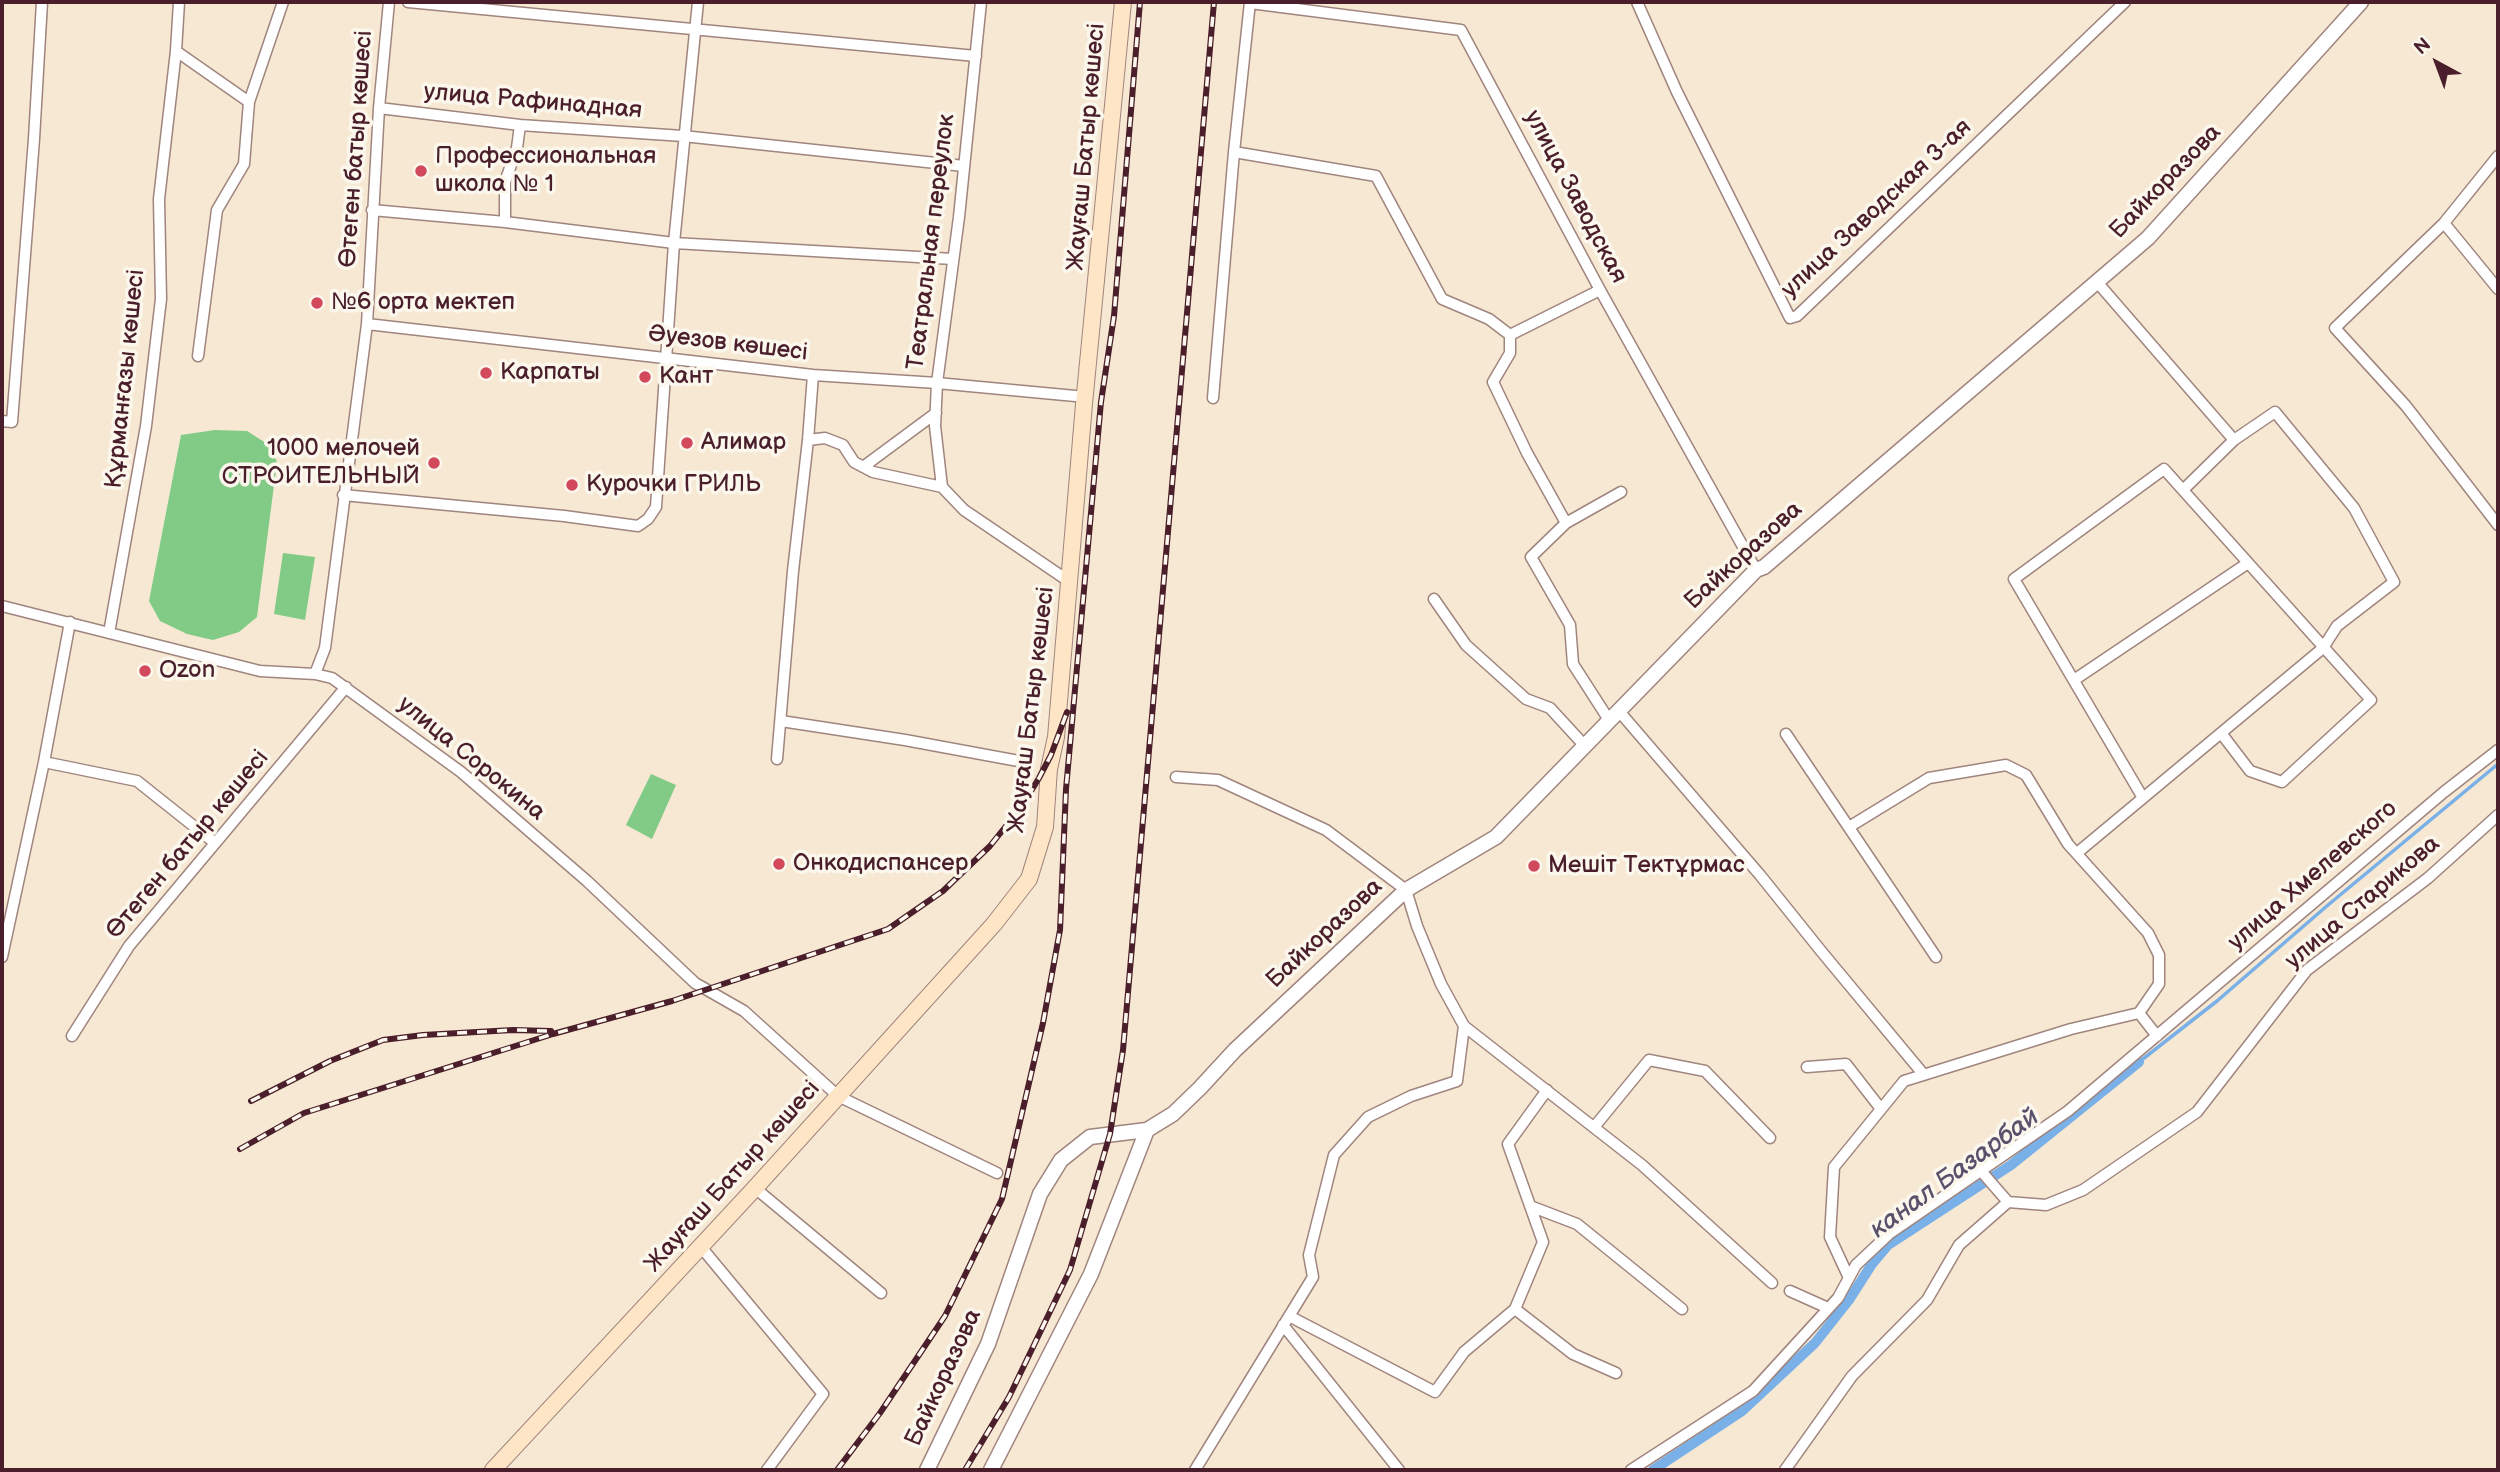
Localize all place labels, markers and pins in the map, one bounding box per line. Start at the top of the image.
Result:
place label: Профессиональная школа № 1 [435,143,656,199]
marker: Профессиональная школа № 1 [413,163,429,179]
place label: №6 орта мектеп [331,289,515,317]
marker: №6 орта мектеп [309,295,325,311]
place label: Карпаты [500,359,600,387]
place label: Кант [659,363,713,391]
marker: Карпаты [478,365,494,381]
marker: Кант [637,369,653,385]
place label: Алимар [701,429,786,457]
place label: 1000 мелочей СТРОИТЕЛЬНЫЙ [222,435,420,491]
marker: Алимар [679,435,695,451]
marker: 1000 мелочей СТРОИТЕЛЬНЫЙ [426,455,442,471]
place label: Курочки ГРИЛЬ [586,471,761,499]
marker: Курочки ГРИЛЬ [564,477,580,493]
place label: Ozon [159,657,215,685]
marker: Ozon [137,663,153,679]
place label: Онкодиспансер [793,850,968,878]
place label: Мешіт Тектұрмас [1548,852,1745,880]
marker: Онкодиспансер [771,856,787,872]
marker: Мешіт Тектұрмас [1526,858,1542,874]

